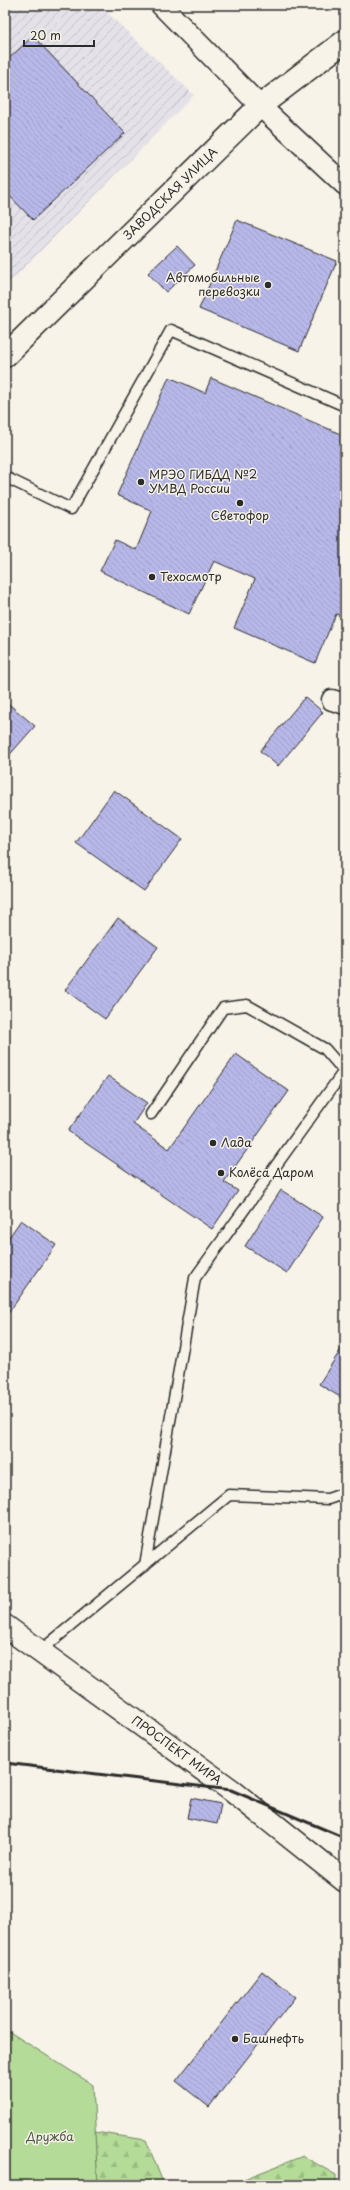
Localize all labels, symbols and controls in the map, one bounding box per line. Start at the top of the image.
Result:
scale bar [24,22,94,48]
text: 20 m [30,26,61,44]
street label: ЗАВОДСКАЯ УЛИЦА [119,142,221,243]
place label: Автомобильные перевозки [166,268,260,300]
marker: Автомобильные перевозки [263,280,273,290]
place label: МРЭО ГИБДД №2 УМВД России [149,465,257,497]
marker: МРЭО ГИБДД №2 УМВД России [136,477,146,487]
marker: Светофор [235,498,245,508]
place label: Светофор [211,506,269,524]
place label: Техосмотр [160,567,222,585]
marker: Техосмотр [147,572,157,582]
place label: Лада [221,1133,252,1151]
marker: Лада [208,1138,218,1148]
place label: Колёса Даром [229,1163,314,1181]
marker: Колёса Даром [216,1168,226,1178]
street label: ПРОСПЕКТ МИРА [128,1711,226,1789]
place label: Башнефть [243,2029,305,2047]
marker: Башнефть [230,2034,240,2044]
park label: Дружба [25,2127,74,2145]

